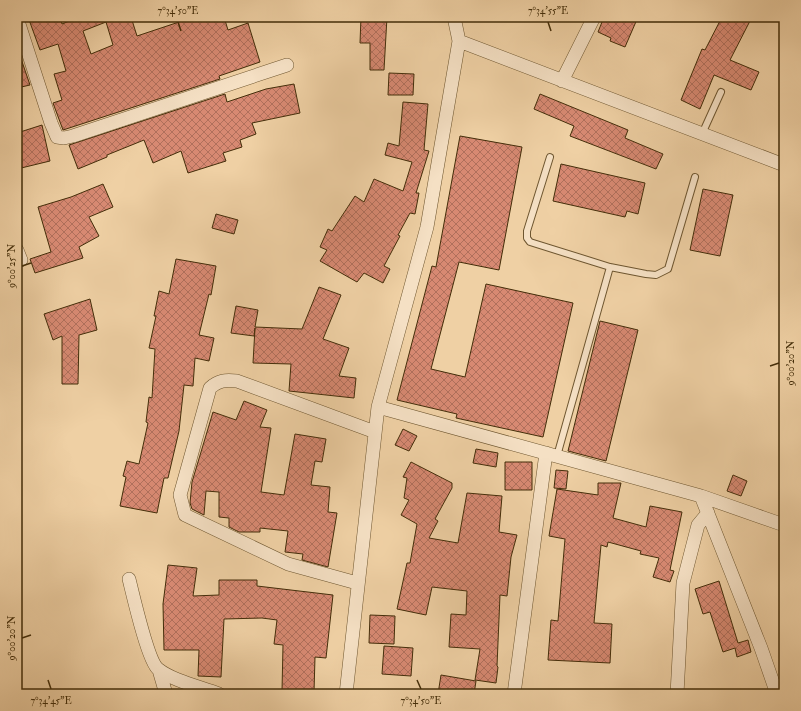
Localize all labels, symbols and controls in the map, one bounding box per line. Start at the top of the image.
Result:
text: 7°34'50"E [158,5,198,17]
text: 7°34'55"E [528,5,568,17]
text: 9°00'25"N [6,244,18,289]
text: 9°00'20"N [785,340,797,387]
text: 9°00'20"N [6,615,18,662]
text: 7°34'45"E [30,695,72,707]
text: 7°34'50"E [401,695,441,707]

